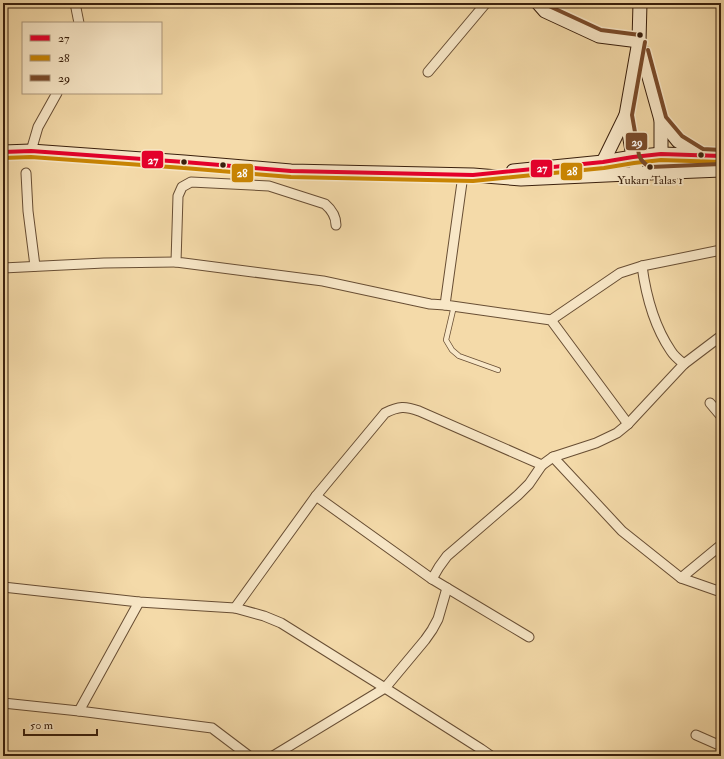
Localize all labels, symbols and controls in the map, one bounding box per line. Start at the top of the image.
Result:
legend [22,22,162,94]
unlabelled marker [635,30,645,40]
text: 27 [58,31,70,46]
text: 28 [58,51,70,66]
text: 29 [58,71,70,86]
line badge: 29 [625,132,648,151]
text: 29 [631,136,643,149]
line badge: 27 [141,150,164,169]
unlabelled marker [696,150,706,160]
text: 27 [148,154,159,167]
unlabelled marker [179,157,189,167]
line badge: 27 [530,159,553,178]
unlabelled marker [218,160,228,170]
text: 27 [537,162,548,175]
line badge: 28 [560,162,583,181]
marker: Yukarı Talas 1 [645,162,655,172]
line badge: 28 [231,163,254,183]
text: 28 [567,165,578,178]
text: 28 [237,167,248,180]
place label: Yukarı Talas 1 [617,173,683,188]
scale bar [24,711,97,737]
text: 50 m [30,718,54,733]

